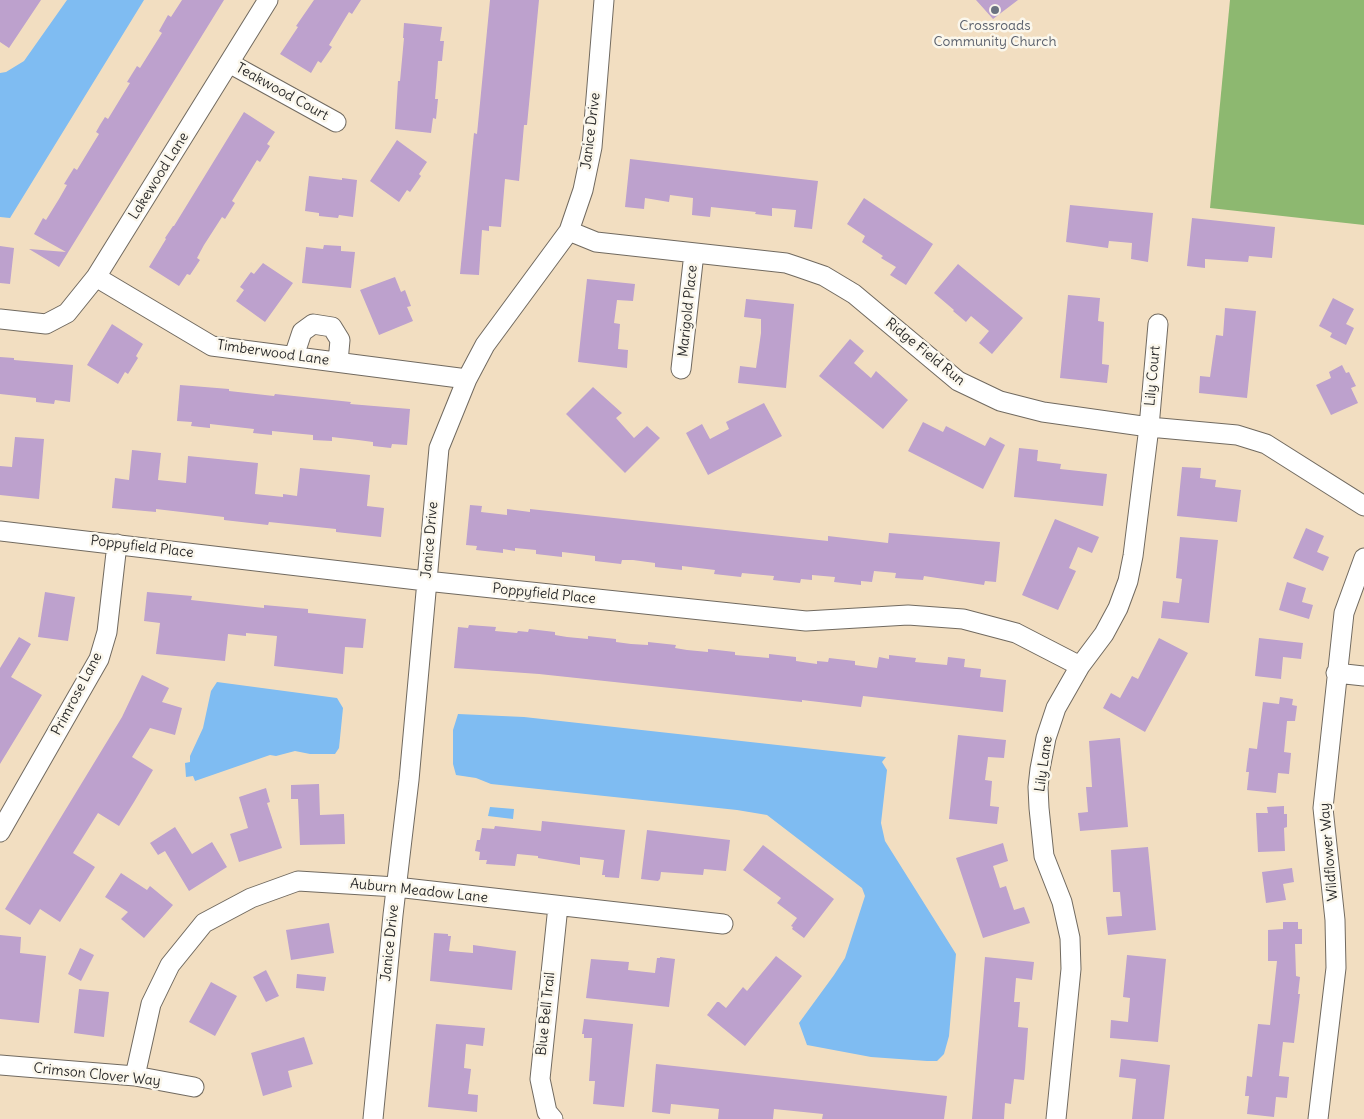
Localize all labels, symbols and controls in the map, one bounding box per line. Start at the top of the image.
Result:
marker: Crossroads Community Church [989,4,1001,16]
place label: Crossroads Community Church [933,18,1057,50]
street label: Teakwood Court [233,60,331,124]
street label: Janice Drive [578,92,604,170]
street label: Lakewood Lane [125,129,193,223]
street label: Marigold Place [675,264,701,358]
street label: Ridge Field Run [882,315,968,389]
street label: Timberwood Lane [216,337,330,369]
street label: Lily Court [1142,345,1164,407]
street label: Janice Drive [418,501,442,579]
street label: Poppyfield Place [89,532,195,562]
street label: Poppyfield Place [492,580,596,608]
street label: Primrose Lane [48,650,106,738]
street label: Lily Lane [1032,735,1056,793]
street label: Wildflower Way [1316,802,1342,902]
street label: Auburn Meadow Lane [349,875,489,907]
street label: Janice Drive [378,904,402,982]
street label: Blue Bell Trail [533,971,559,1057]
street label: Crimson Clover Way [33,1060,161,1090]

